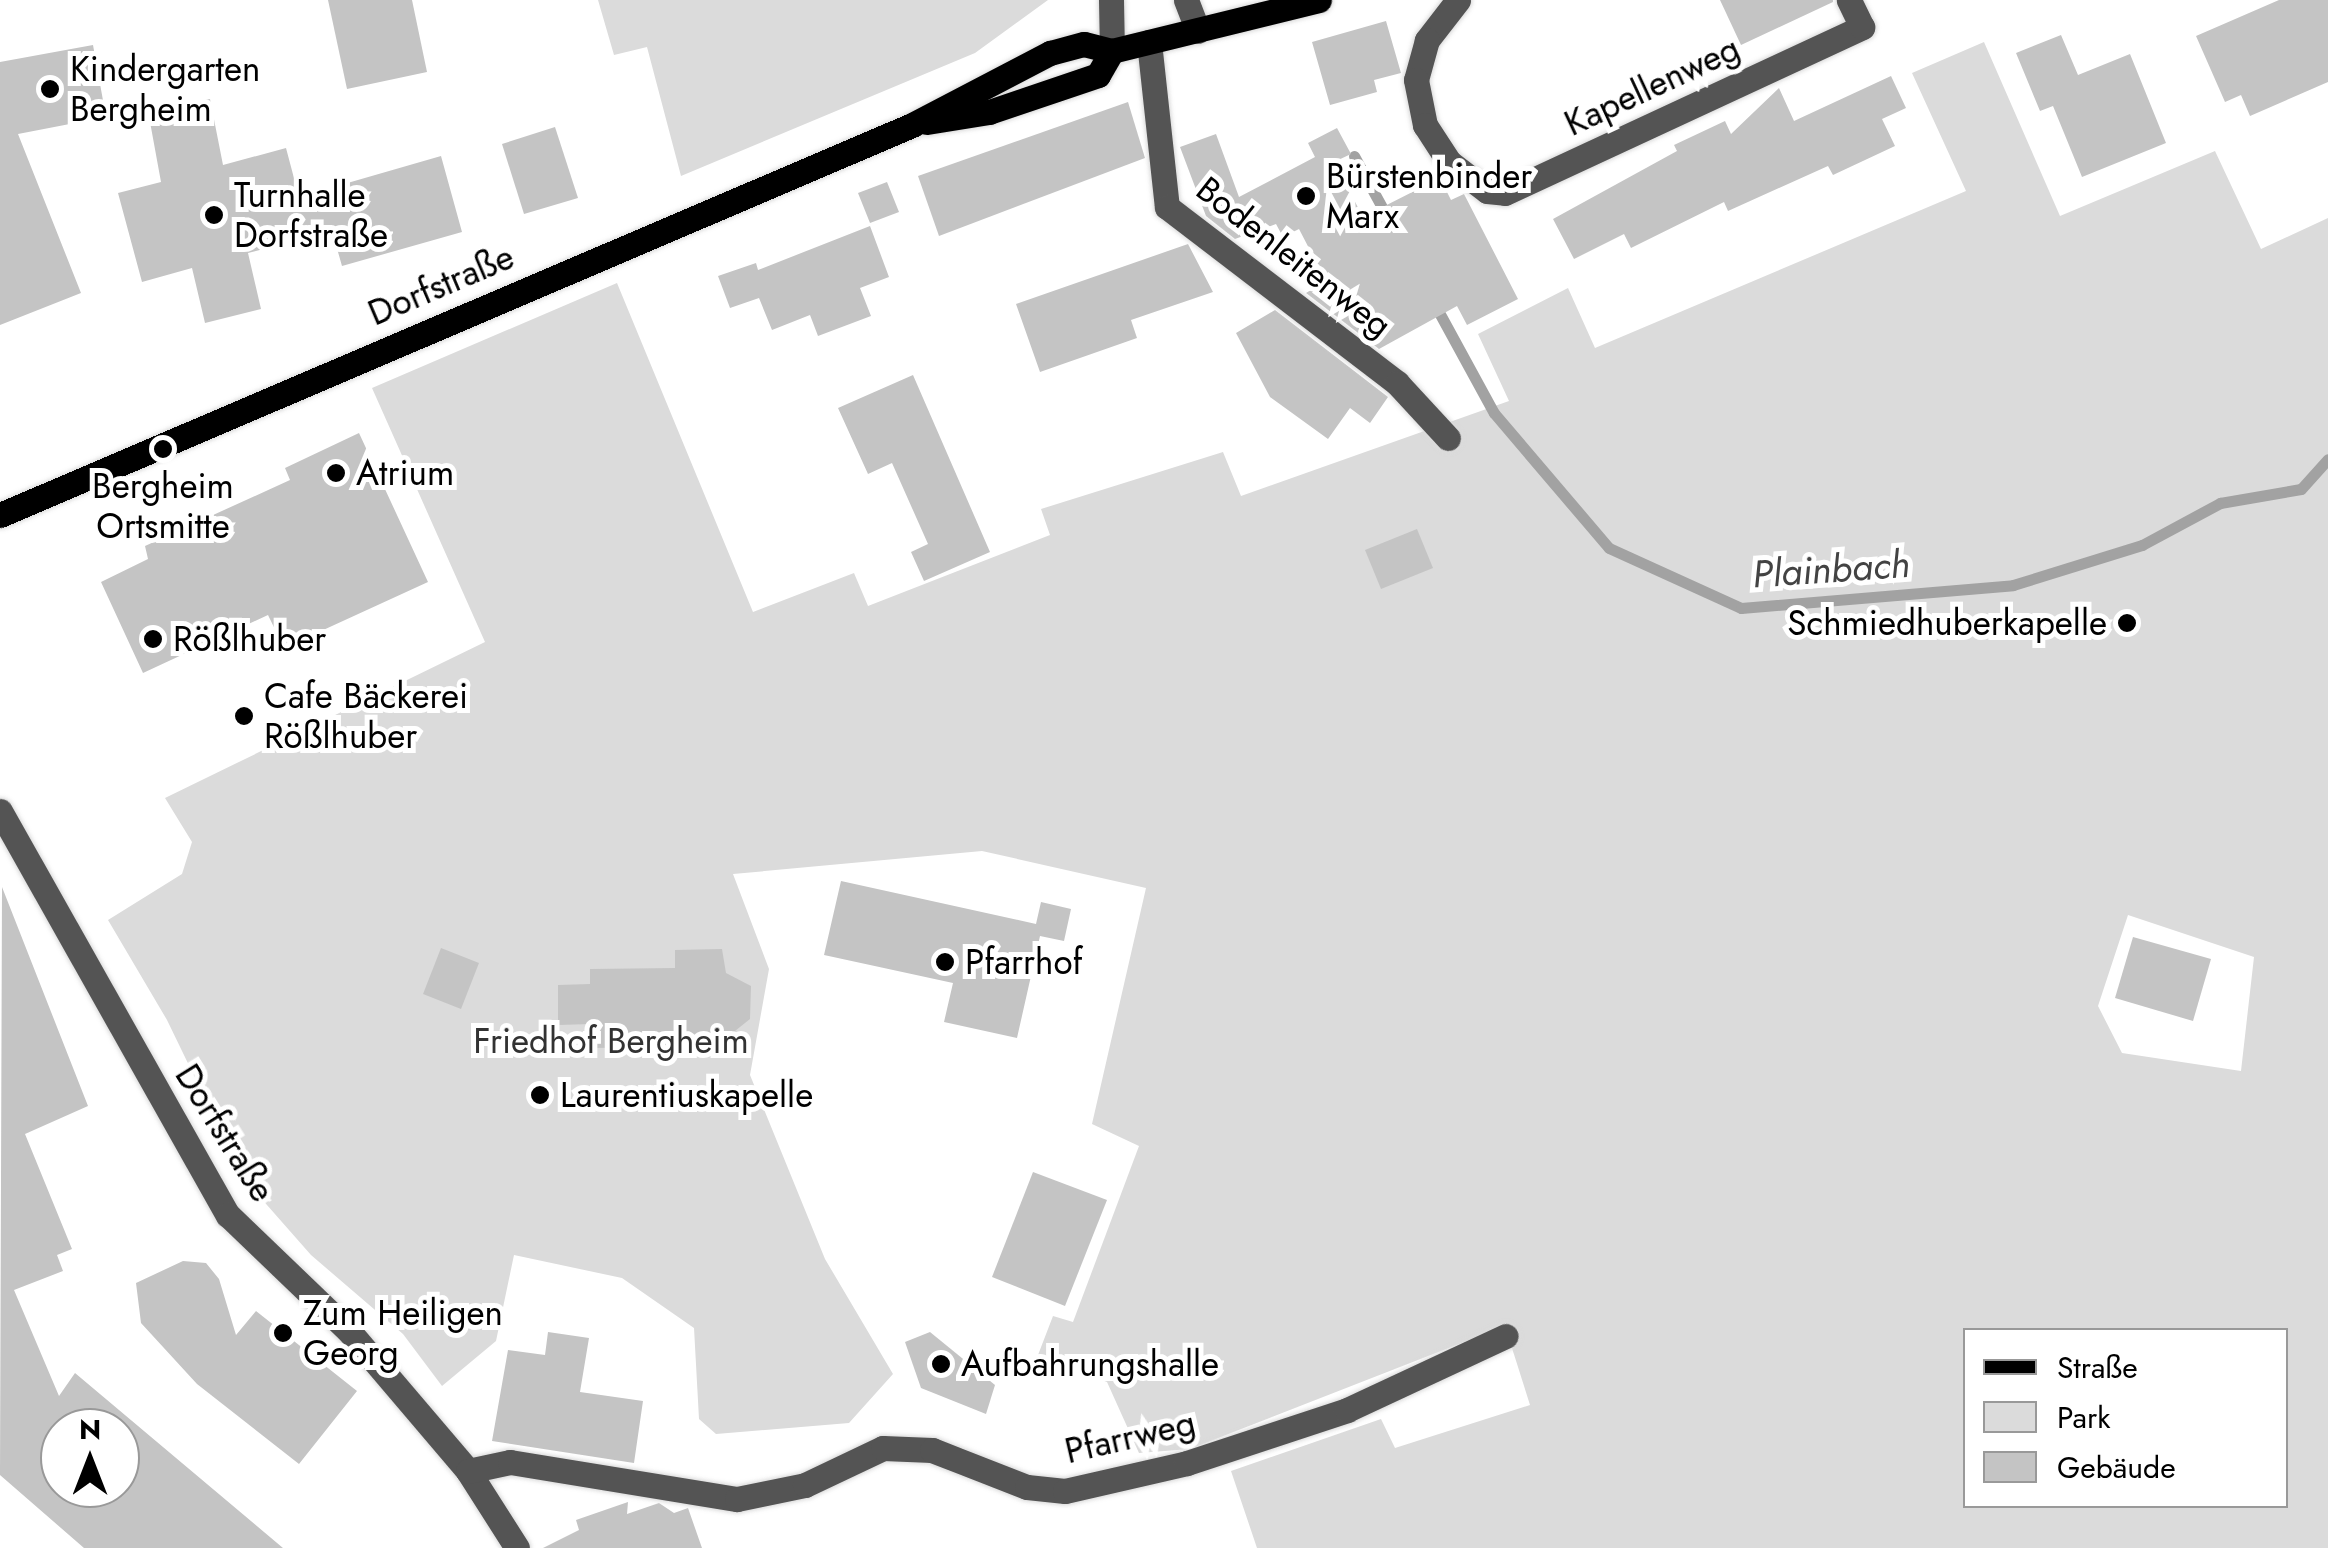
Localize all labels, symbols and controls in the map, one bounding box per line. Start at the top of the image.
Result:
street label: Kapellenweg [1558,27,1746,145]
place label: Kindergarten Bergheim [70,48,260,130]
marker: Kindergarten Bergheim [39,78,61,100]
place label: Bürstenbinder Marx [1326,155,1532,237]
street label: Bodenleitenweg [1188,168,1400,346]
place label: Turnhalle Dorfstraße [234,174,388,256]
marker: Bürstenbinder Marx [1295,185,1317,207]
marker: Turnhalle Dorfstraße [203,204,225,226]
street label: Dorfstraße [362,236,520,334]
marker: Bergheim Ortsmitte [152,438,174,460]
place label: Atrium [356,452,454,494]
marker: Atrium [325,462,347,484]
place label: Bergheim Ortsmitte [92,465,234,547]
water label: Plainbach [1751,541,1911,597]
place label: Schmiedhuberkapelle [1787,602,2107,644]
marker: Schmiedhuberkapelle [2116,612,2138,634]
place label: Rößlhuber [173,618,326,660]
marker: Rößlhuber [142,628,164,650]
place label: Cafe Bäckerei Rößlhuber [264,675,468,757]
marker: Cafe Bäckerei Rößlhuber [233,705,255,727]
place label: Pfarrhof [965,941,1083,983]
marker: Pfarrhof [934,951,956,973]
park label: Friedhof Bergheim [473,1020,749,1062]
street label: Dorfstraße [166,1057,284,1209]
place label: Laurentiuskapelle [560,1074,813,1116]
marker: Laurentiuskapelle [529,1084,551,1106]
place label: Zum Heiligen Georg [303,1292,503,1374]
marker: Zum Heiligen Georg [272,1322,294,1344]
legend [1963,1328,2288,1508]
place label: Aufbahrungshalle [961,1343,1219,1385]
text: Straße [2057,1346,2138,1389]
marker: Aufbahrungshalle [930,1353,952,1375]
text: Park [2057,1396,2110,1439]
street label: Pfarrweg [1061,1402,1199,1472]
north arrow [40,1408,140,1508]
text: N [79,1409,101,1450]
text: Gebäude [2057,1446,2176,1489]

